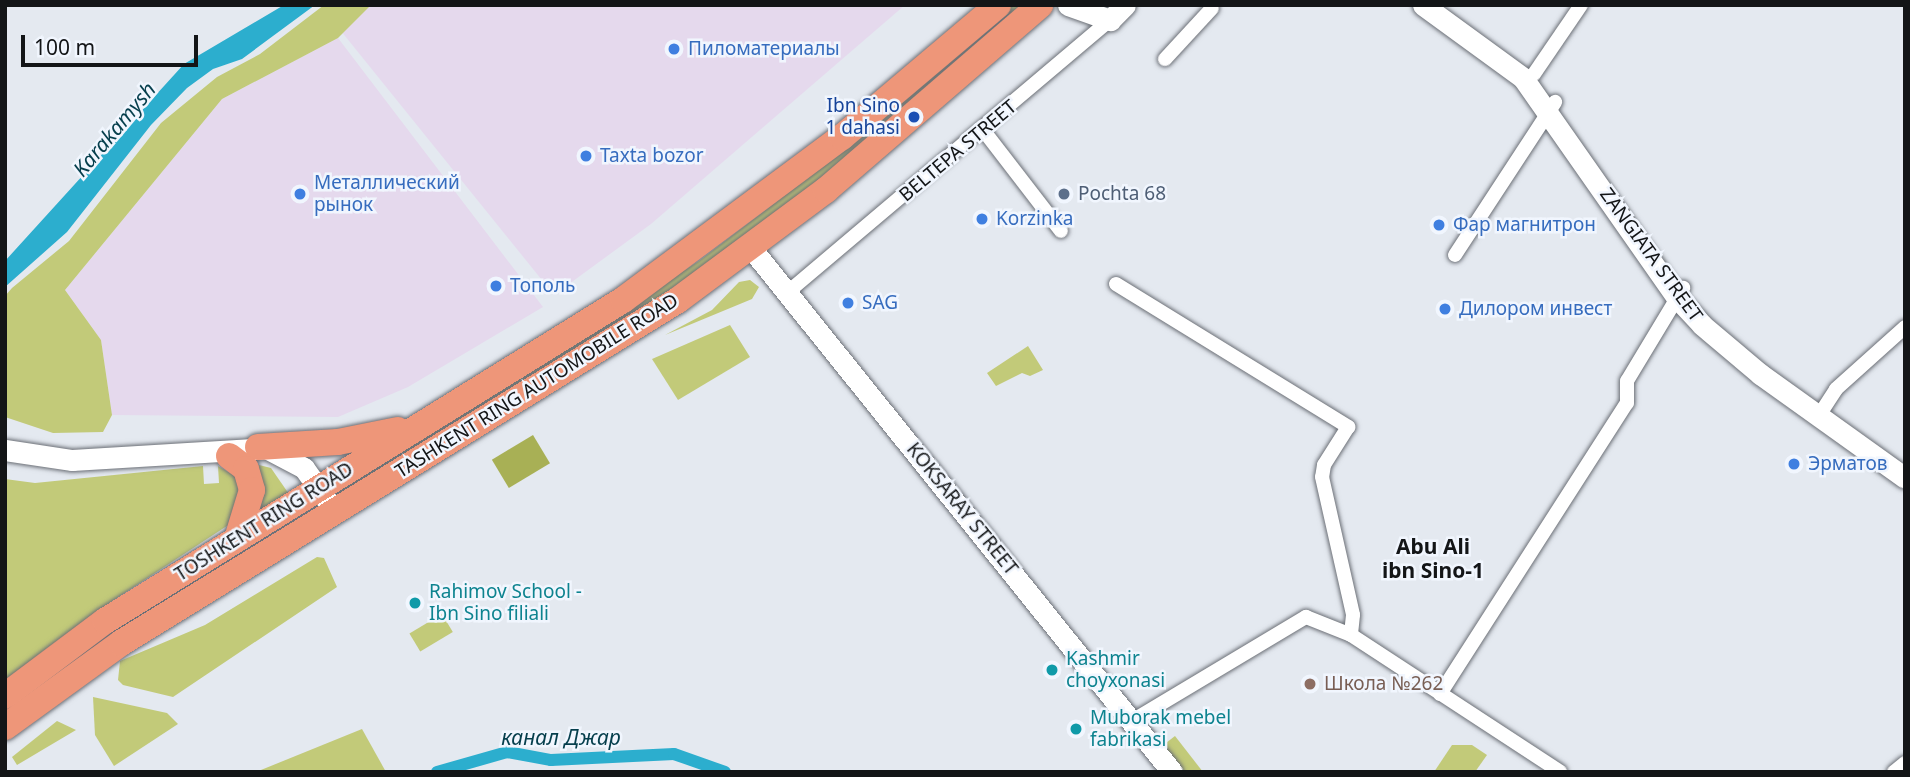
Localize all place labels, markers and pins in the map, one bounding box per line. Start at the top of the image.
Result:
place label: Пиломатериалы [688,38,840,60]
marker: Пиломатериалы [666,41,682,57]
place label: Ibn Sino 1 dahasi [825,95,900,139]
marker: Ibn Sino 1 dahasi [906,109,922,125]
place label: Taxta bozor [600,145,703,167]
marker: Taxta bozor [578,148,594,164]
place label: Металлический рынок [314,172,460,216]
place label: Pochta 68 [1078,183,1166,205]
marker: Металлический рынок [292,186,308,202]
marker: Pochta 68 [1056,186,1072,202]
place label: Korzinka [996,208,1073,230]
marker: Korzinka [974,211,990,227]
place label: Фар магнитрон [1453,214,1596,236]
marker: Фар магнитрон [1431,217,1447,233]
place label: Тополь [510,275,575,297]
marker: Тополь [488,278,504,294]
place label: SAG [862,292,898,314]
marker: SAG [840,295,856,311]
place label: Дилором инвест [1459,298,1612,320]
marker: Дилором инвест [1437,301,1453,317]
place label: Эрматов [1808,453,1887,475]
marker: Эрматов [1786,456,1802,472]
place label: Rahimov School - Ibn Sino filiali [429,581,582,625]
marker: Rahimov School - Ibn Sino filiali [407,595,423,611]
place label: Kashmir choyxonasi [1066,648,1165,692]
marker: Kashmir choyxonasi [1044,662,1060,678]
place label: Школа №262 [1324,673,1443,695]
marker: Школа №262 [1302,676,1318,692]
place label: Muborak mebel fabrikasi [1090,707,1231,751]
marker: Muborak mebel fabrikasi [1068,721,1084,737]

